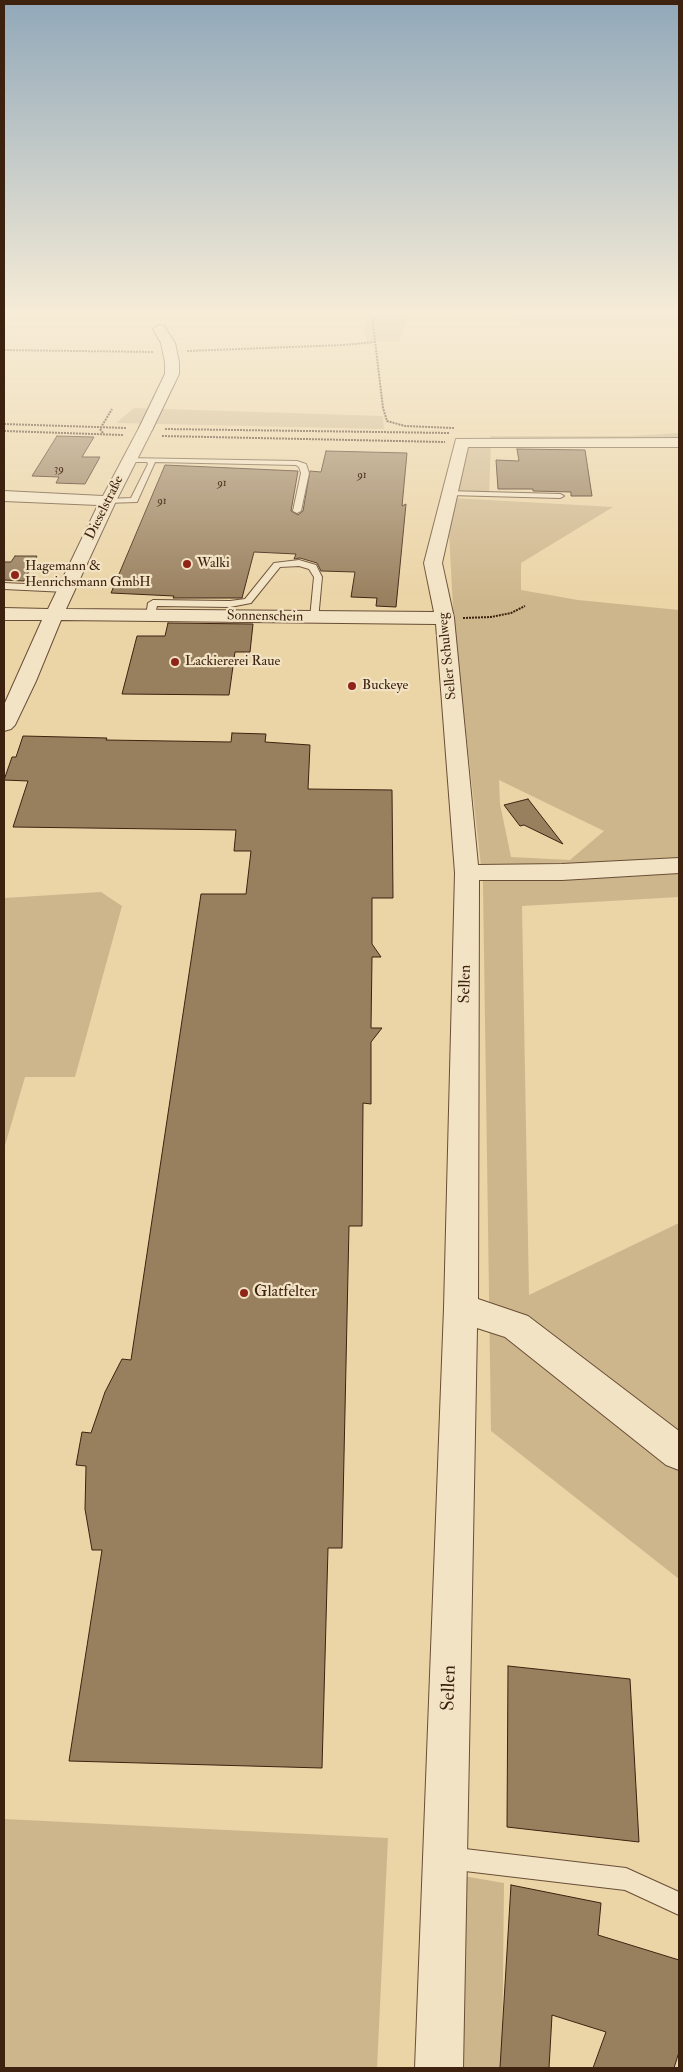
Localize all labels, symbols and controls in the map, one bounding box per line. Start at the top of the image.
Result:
house number: 39 [54,463,64,477]
house number: 91 [357,469,367,483]
street label: Dieselstraße [82,473,128,543]
house number: 91 [217,477,227,491]
house number: 91 [157,495,167,509]
place label: Walki [197,556,230,572]
marker: Walki [181,558,193,570]
place label: Hagemann & Henrichsmann GmbH [25,559,151,592]
marker: Hagemann & Henrichsmann GmbH [9,569,21,581]
street label: Sonnenschein [227,608,303,626]
street label: Seller Schulweg [435,612,461,700]
place label: Lackiererei Raue [185,654,280,670]
marker: Lackiererei Raue [169,656,181,668]
place label: Buckeye [362,678,408,694]
marker: Buckeye [346,680,358,692]
street label: Sellen [456,965,476,1003]
place label: Glatfelter [254,1283,317,1303]
marker: Glatfelter [238,1287,250,1299]
street label: Sellen [438,1665,462,1711]

